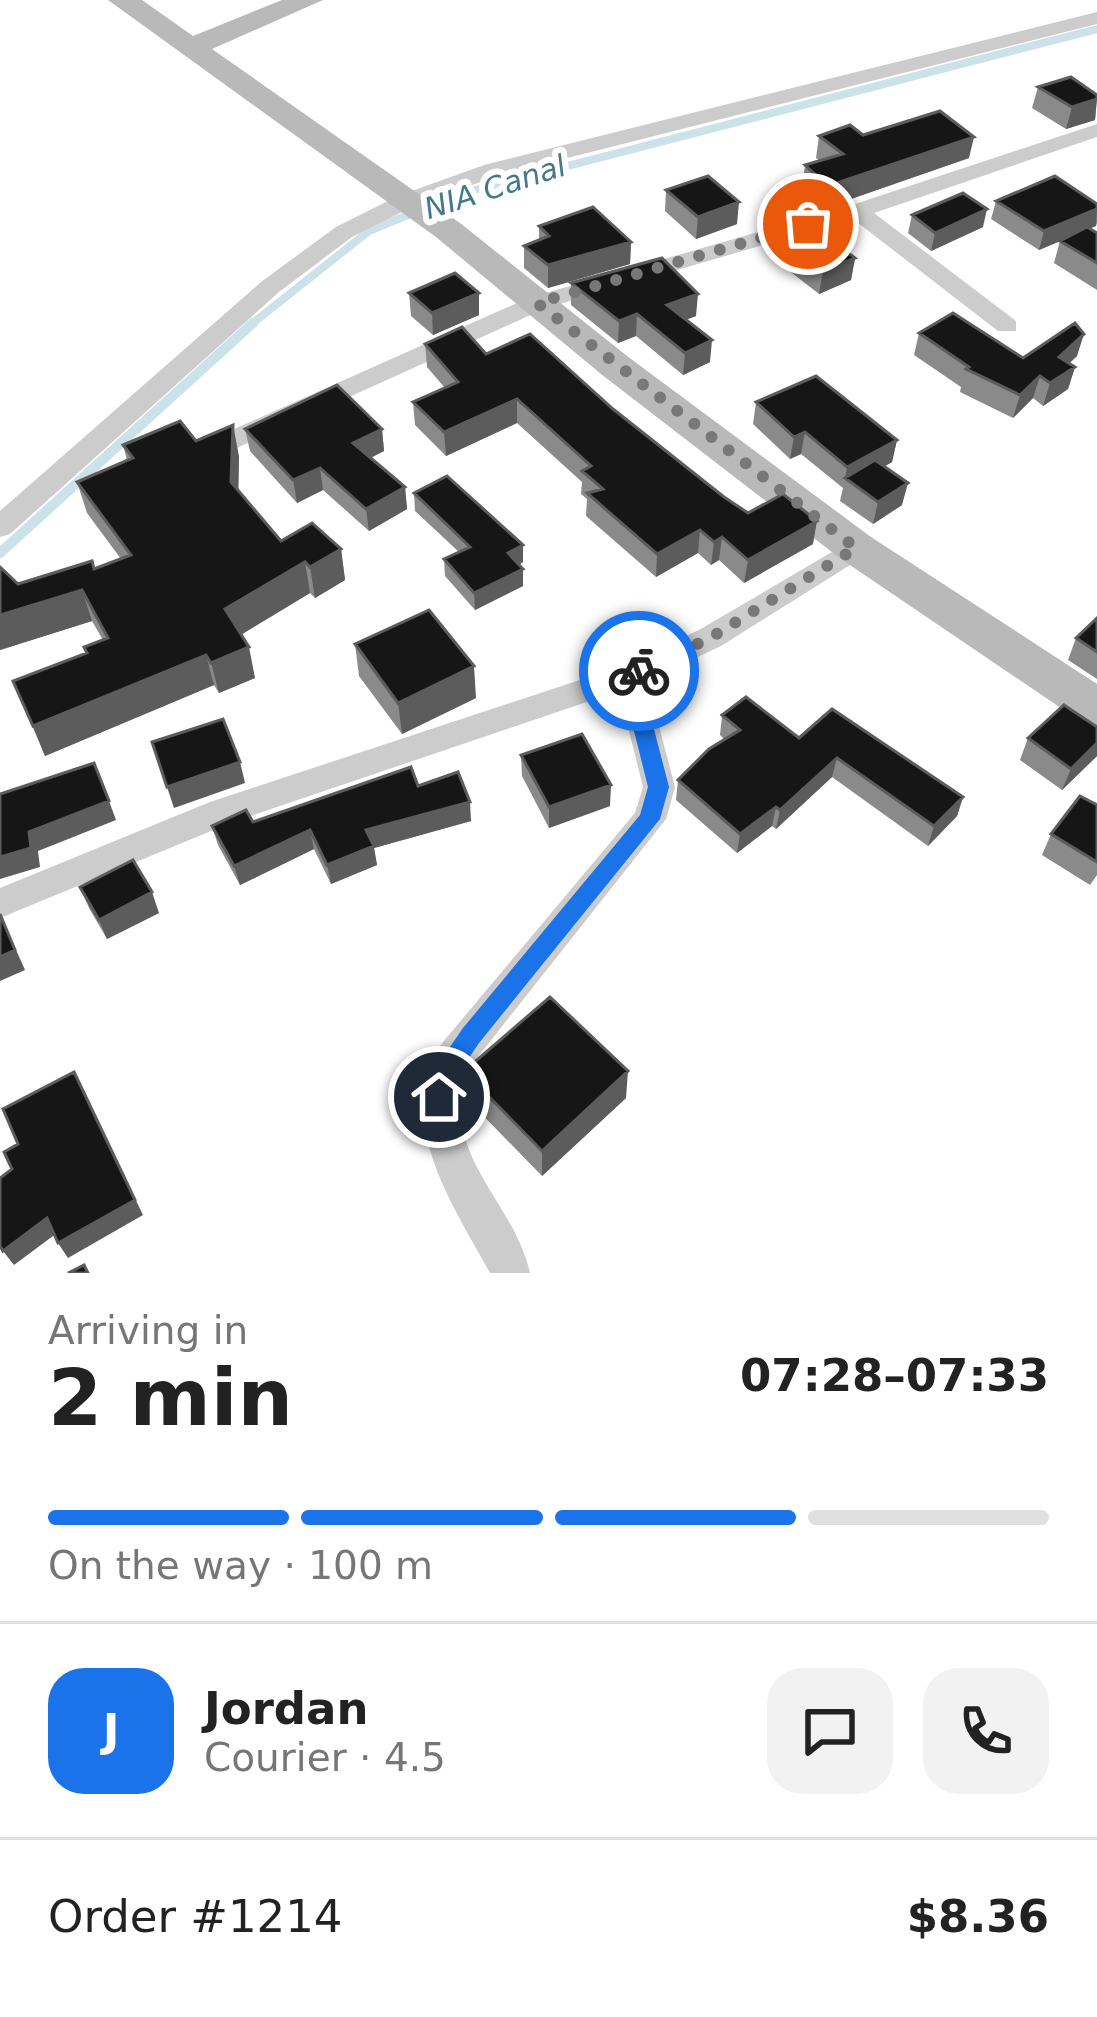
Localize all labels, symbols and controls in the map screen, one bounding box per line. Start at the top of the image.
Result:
water label: NIA Canal [420,148,571,226]
pin [757,173,859,275]
icon: bag [775,191,841,257]
courier [579,611,699,731]
icon: bike [606,638,672,704]
pin [388,1046,490,1148]
icon: home [406,1064,472,1130]
text: Arriving in [48,1308,248,1353]
text: 07:28–07:33 [740,1349,1049,1402]
text: 2 min [48,1353,293,1443]
text: On the way · 100 m [48,1543,433,1588]
button: chat [767,1668,893,1794]
button: phone [923,1668,1049,1794]
text: Jordan [204,1682,368,1735]
text: J [103,1704,119,1757]
text: Courier · 4.5 [204,1735,446,1780]
text: Order #1214 [48,1890,342,1943]
text: $8.36 [907,1890,1049,1943]

